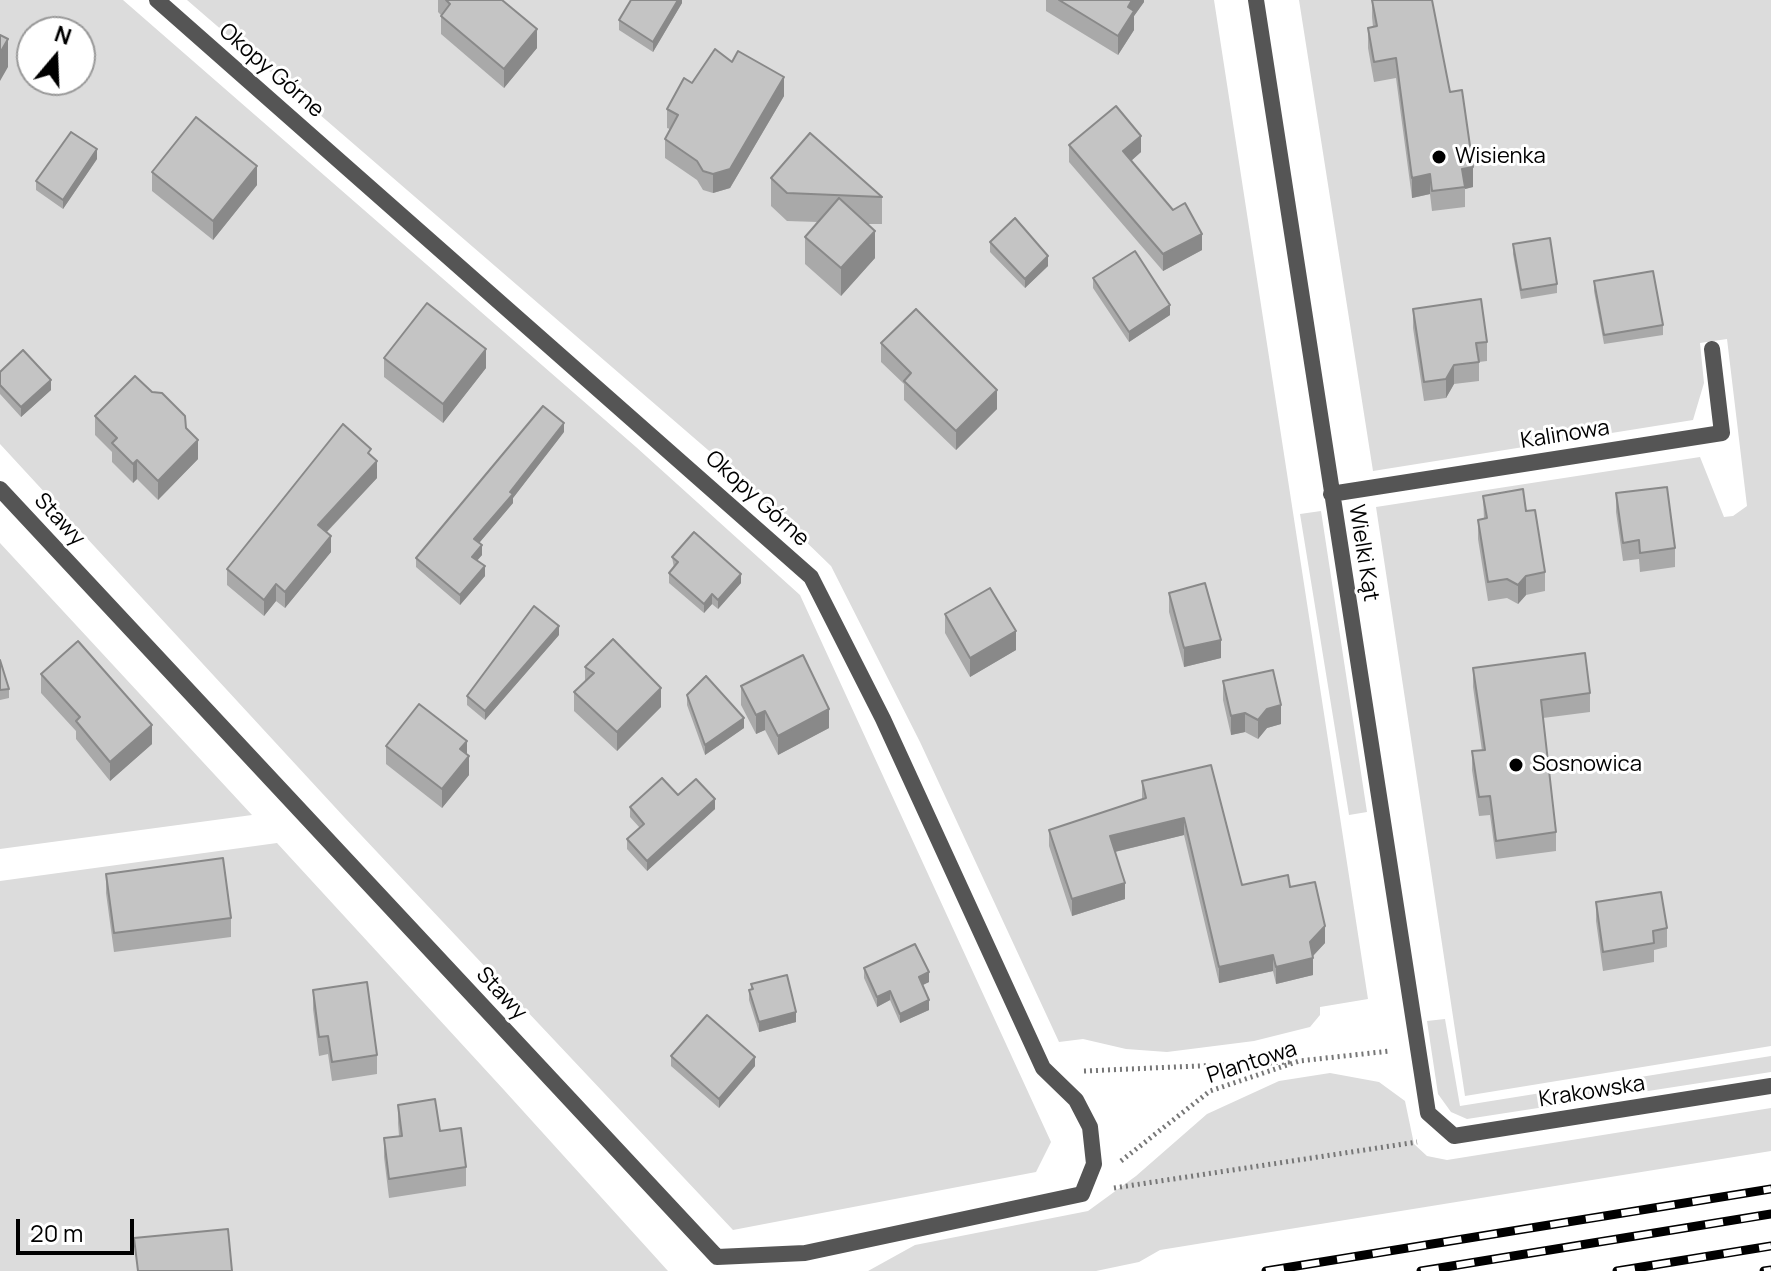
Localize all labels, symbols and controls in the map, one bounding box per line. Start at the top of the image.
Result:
north arrow [16,16,96,96]
text: N [51,18,76,52]
street label: Okopy Górne [213,18,329,124]
place label: Wisienka [1455,144,1546,170]
marker: Wisienka [1430,148,1448,166]
street label: Kalinowa [1519,415,1611,455]
street label: Okopy Górne [700,446,814,552]
street label: Stawy [28,488,90,552]
street label: Wielki Kąt [1342,503,1384,603]
place label: Sosnowica [1532,752,1642,778]
marker: Sosnowica [1507,756,1525,774]
street label: Stawy [470,962,532,1026]
street label: Plantowa [1204,1036,1300,1090]
street label: Krakowska [1537,1071,1647,1113]
scale bar [20,1203,138,1253]
text: 20 m [30,1216,83,1249]

